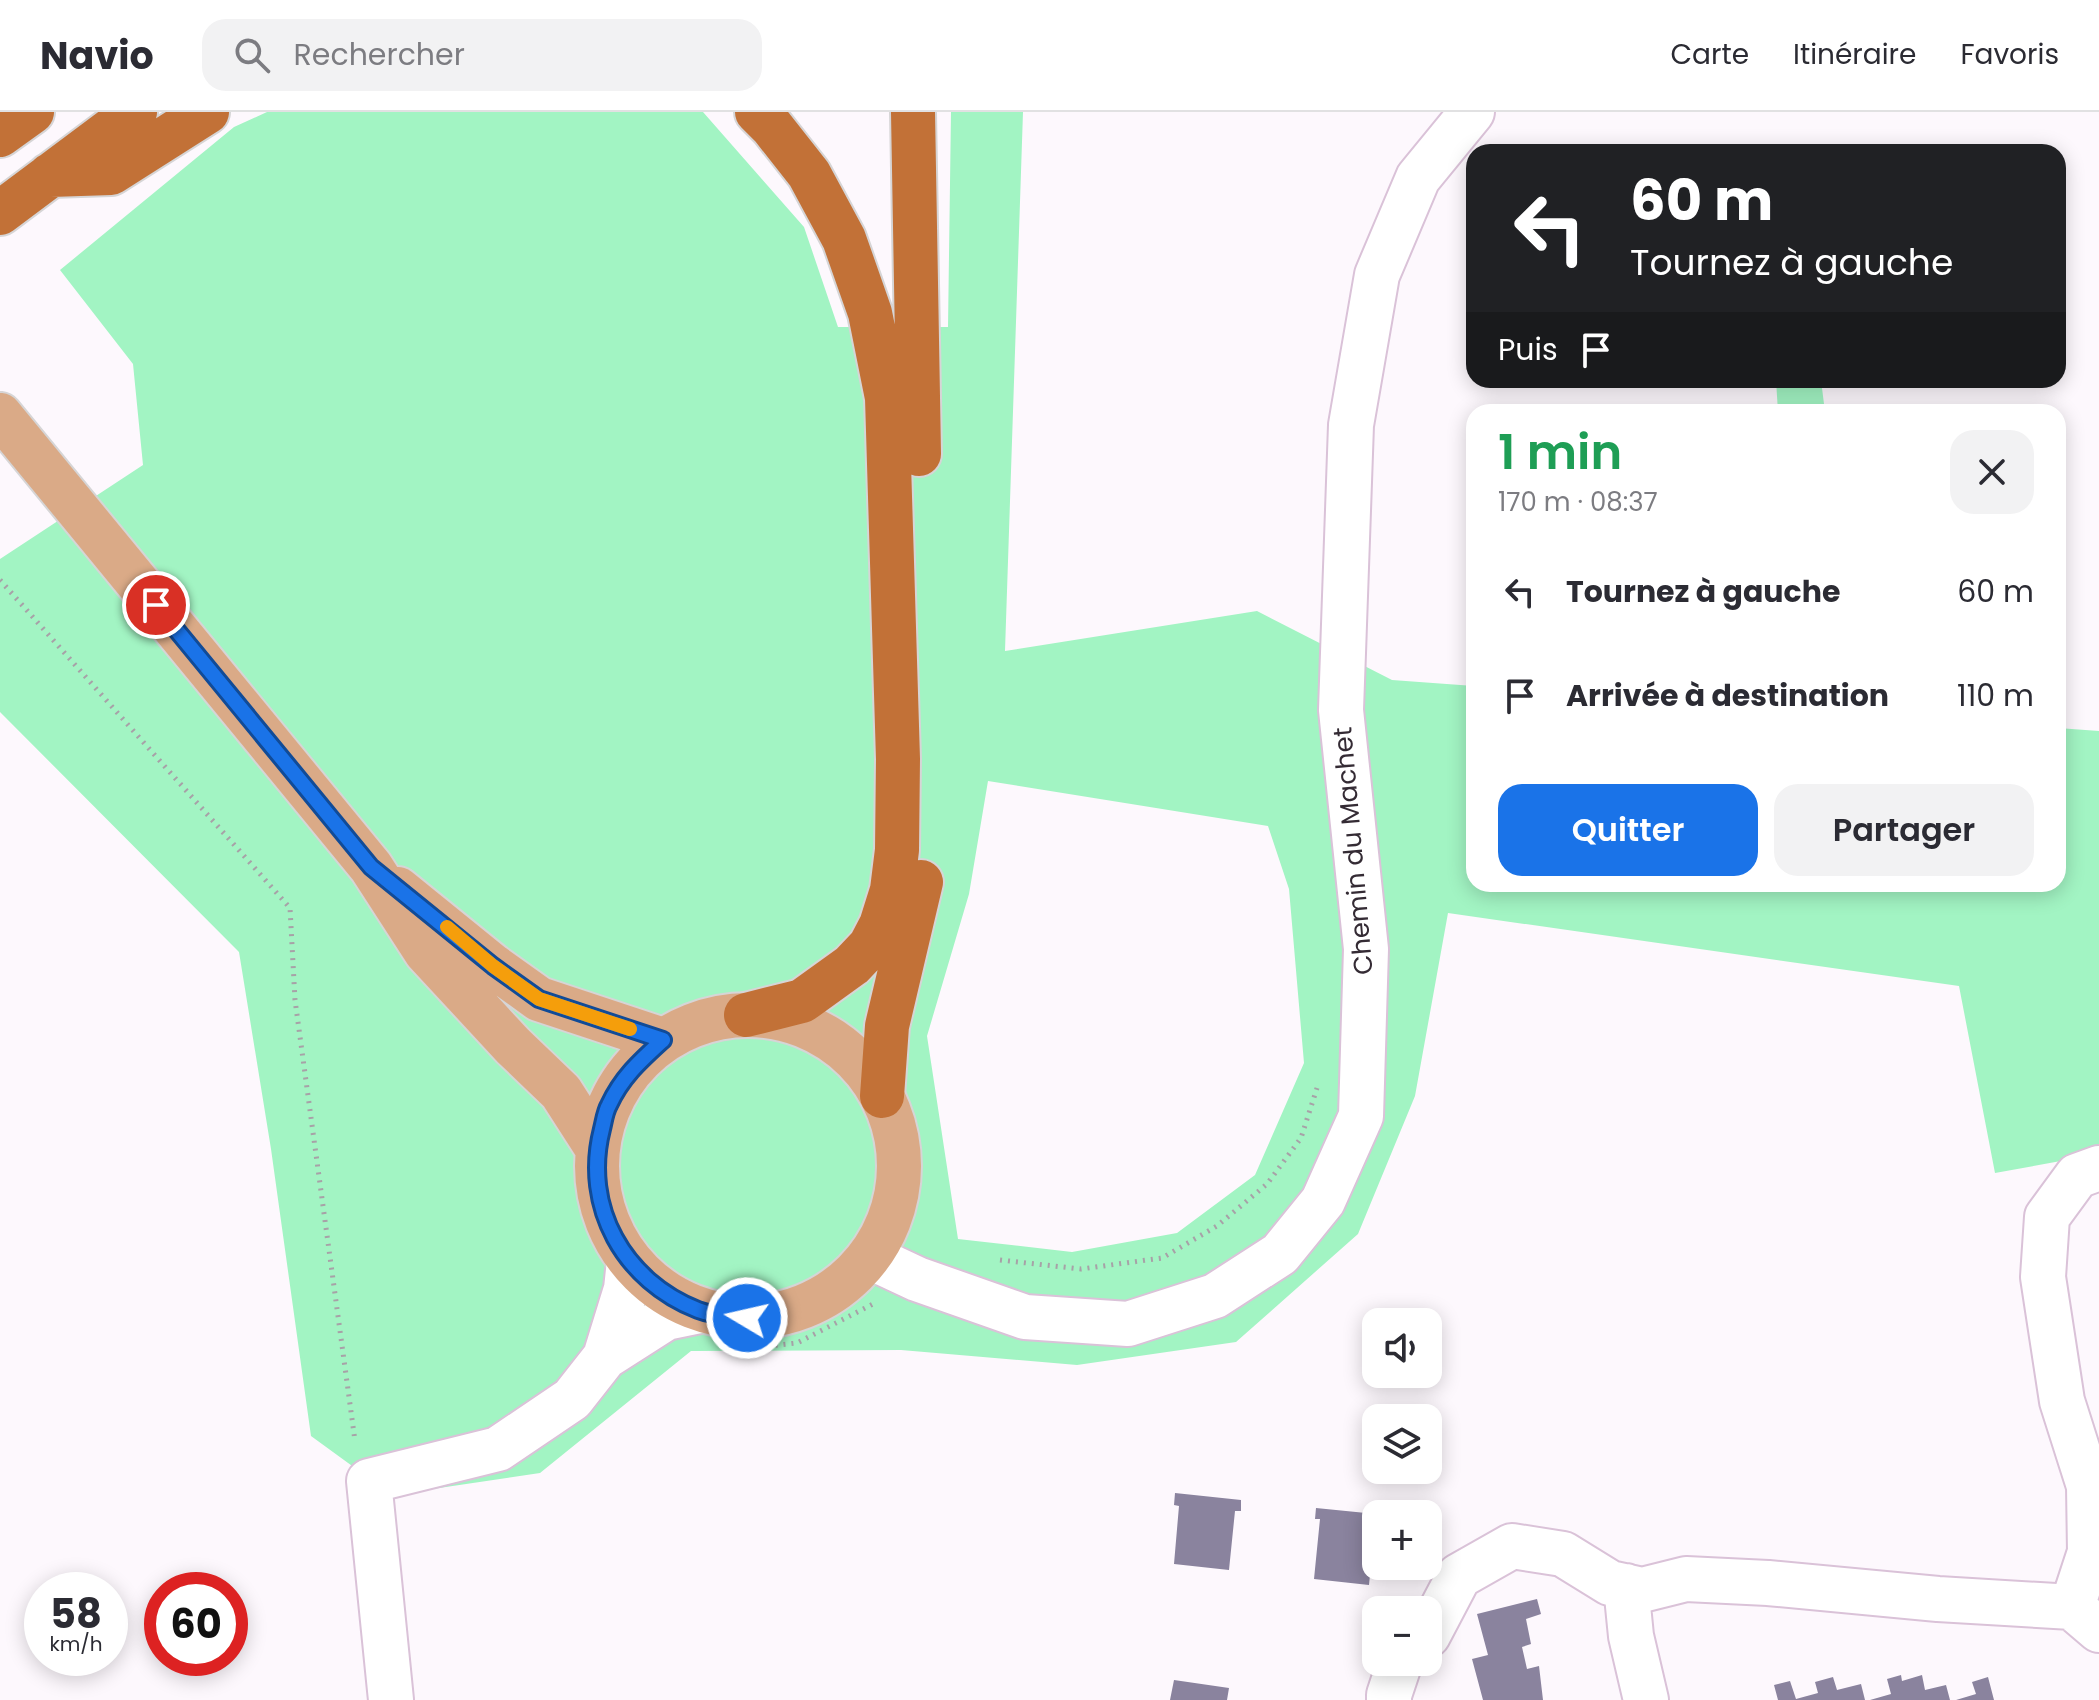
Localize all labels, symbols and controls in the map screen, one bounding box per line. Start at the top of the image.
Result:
search box [202,19,762,91]
text: Navio [40,29,154,82]
icon: search [230,33,274,77]
text: Rechercher [294,33,465,76]
text: Carte [1671,35,1749,74]
text: Itinéraire [1793,35,1916,74]
text: Favoris [1960,35,2059,74]
text: 60 m [1630,161,1773,240]
icon: left [1498,176,1602,280]
text: Tournez à gauche [1630,237,1953,288]
text: Puis [1498,328,1558,371]
icon: arrive [1574,328,1618,372]
text: 1 min [1498,419,1622,486]
button: close [1950,430,2034,514]
text: 170 m · 08:37 [1498,484,1658,520]
icon: left [1498,570,1542,614]
text: Tournez à gauche [1566,570,1840,613]
text: 60 m [1957,570,2034,613]
pin [122,571,190,639]
icon: arrive [134,583,178,627]
icon: arrive [1498,674,1542,718]
text: Arrivée à destination [1566,674,1889,717]
text: 110 m [1957,674,2034,717]
street label: Chemin du Machet [1324,726,1382,976]
button: Quitter [1498,784,1758,876]
button: Partager [1774,784,2034,876]
position arrow [705,1276,789,1360]
map controls [1362,1308,1442,1676]
button: sound [1362,1308,1442,1388]
button: layers [1362,1404,1442,1484]
button: + [1362,1500,1442,1580]
speed limit sign: 60 [144,1572,248,1676]
text: 58 [50,1586,102,1642]
button: − [1362,1596,1442,1676]
text: km/h [49,1630,103,1658]

